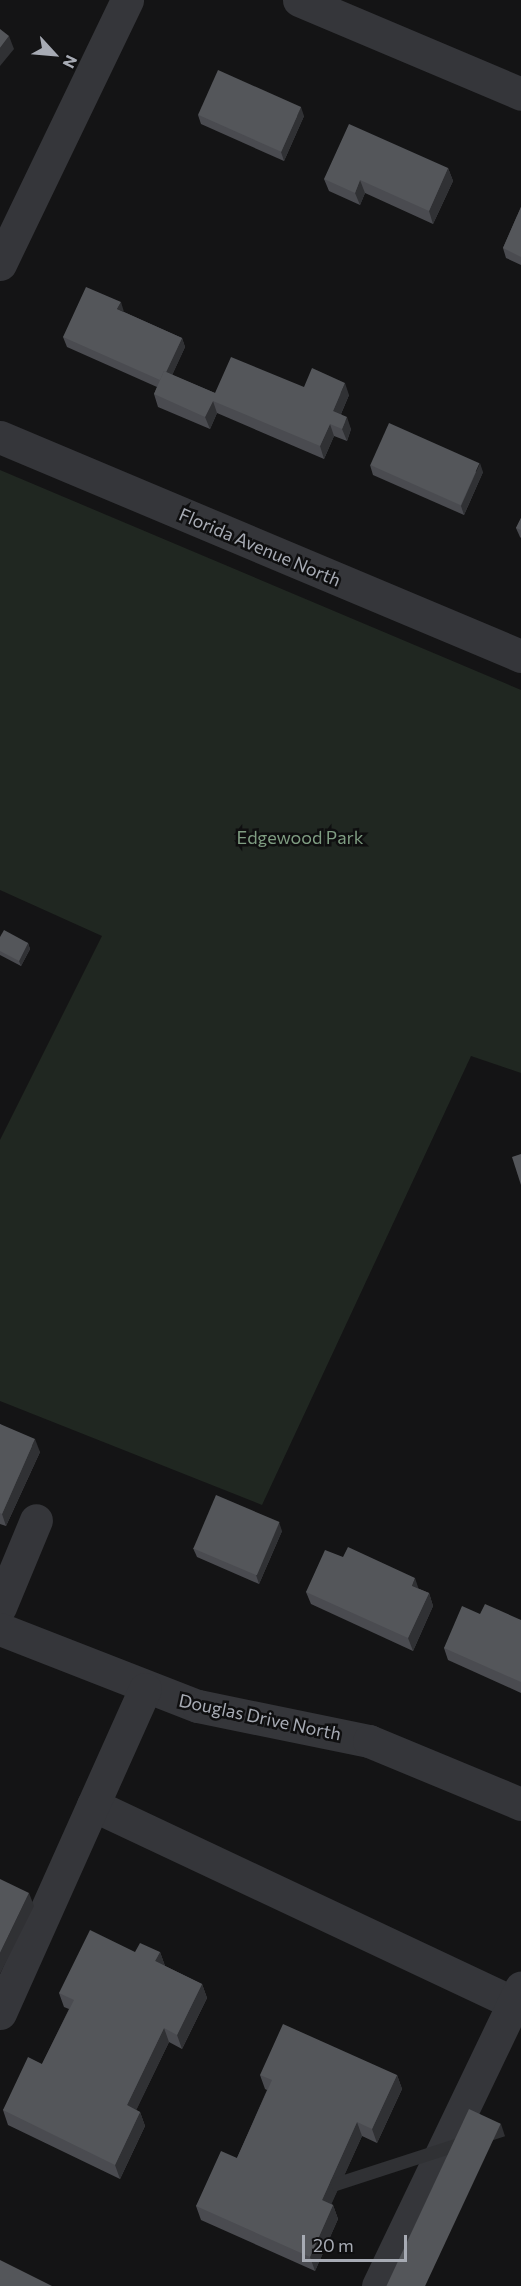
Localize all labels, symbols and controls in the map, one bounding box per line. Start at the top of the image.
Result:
north arrow [24,24,84,84]
text: N [59,53,82,72]
street label: Florida Avenue North [176,503,344,591]
park label: Edgewood Park [236,826,364,848]
street label: Douglas Drive North [177,1689,343,1745]
scale bar [305,2223,410,2261]
text: 20 m [313,2234,354,2256]

